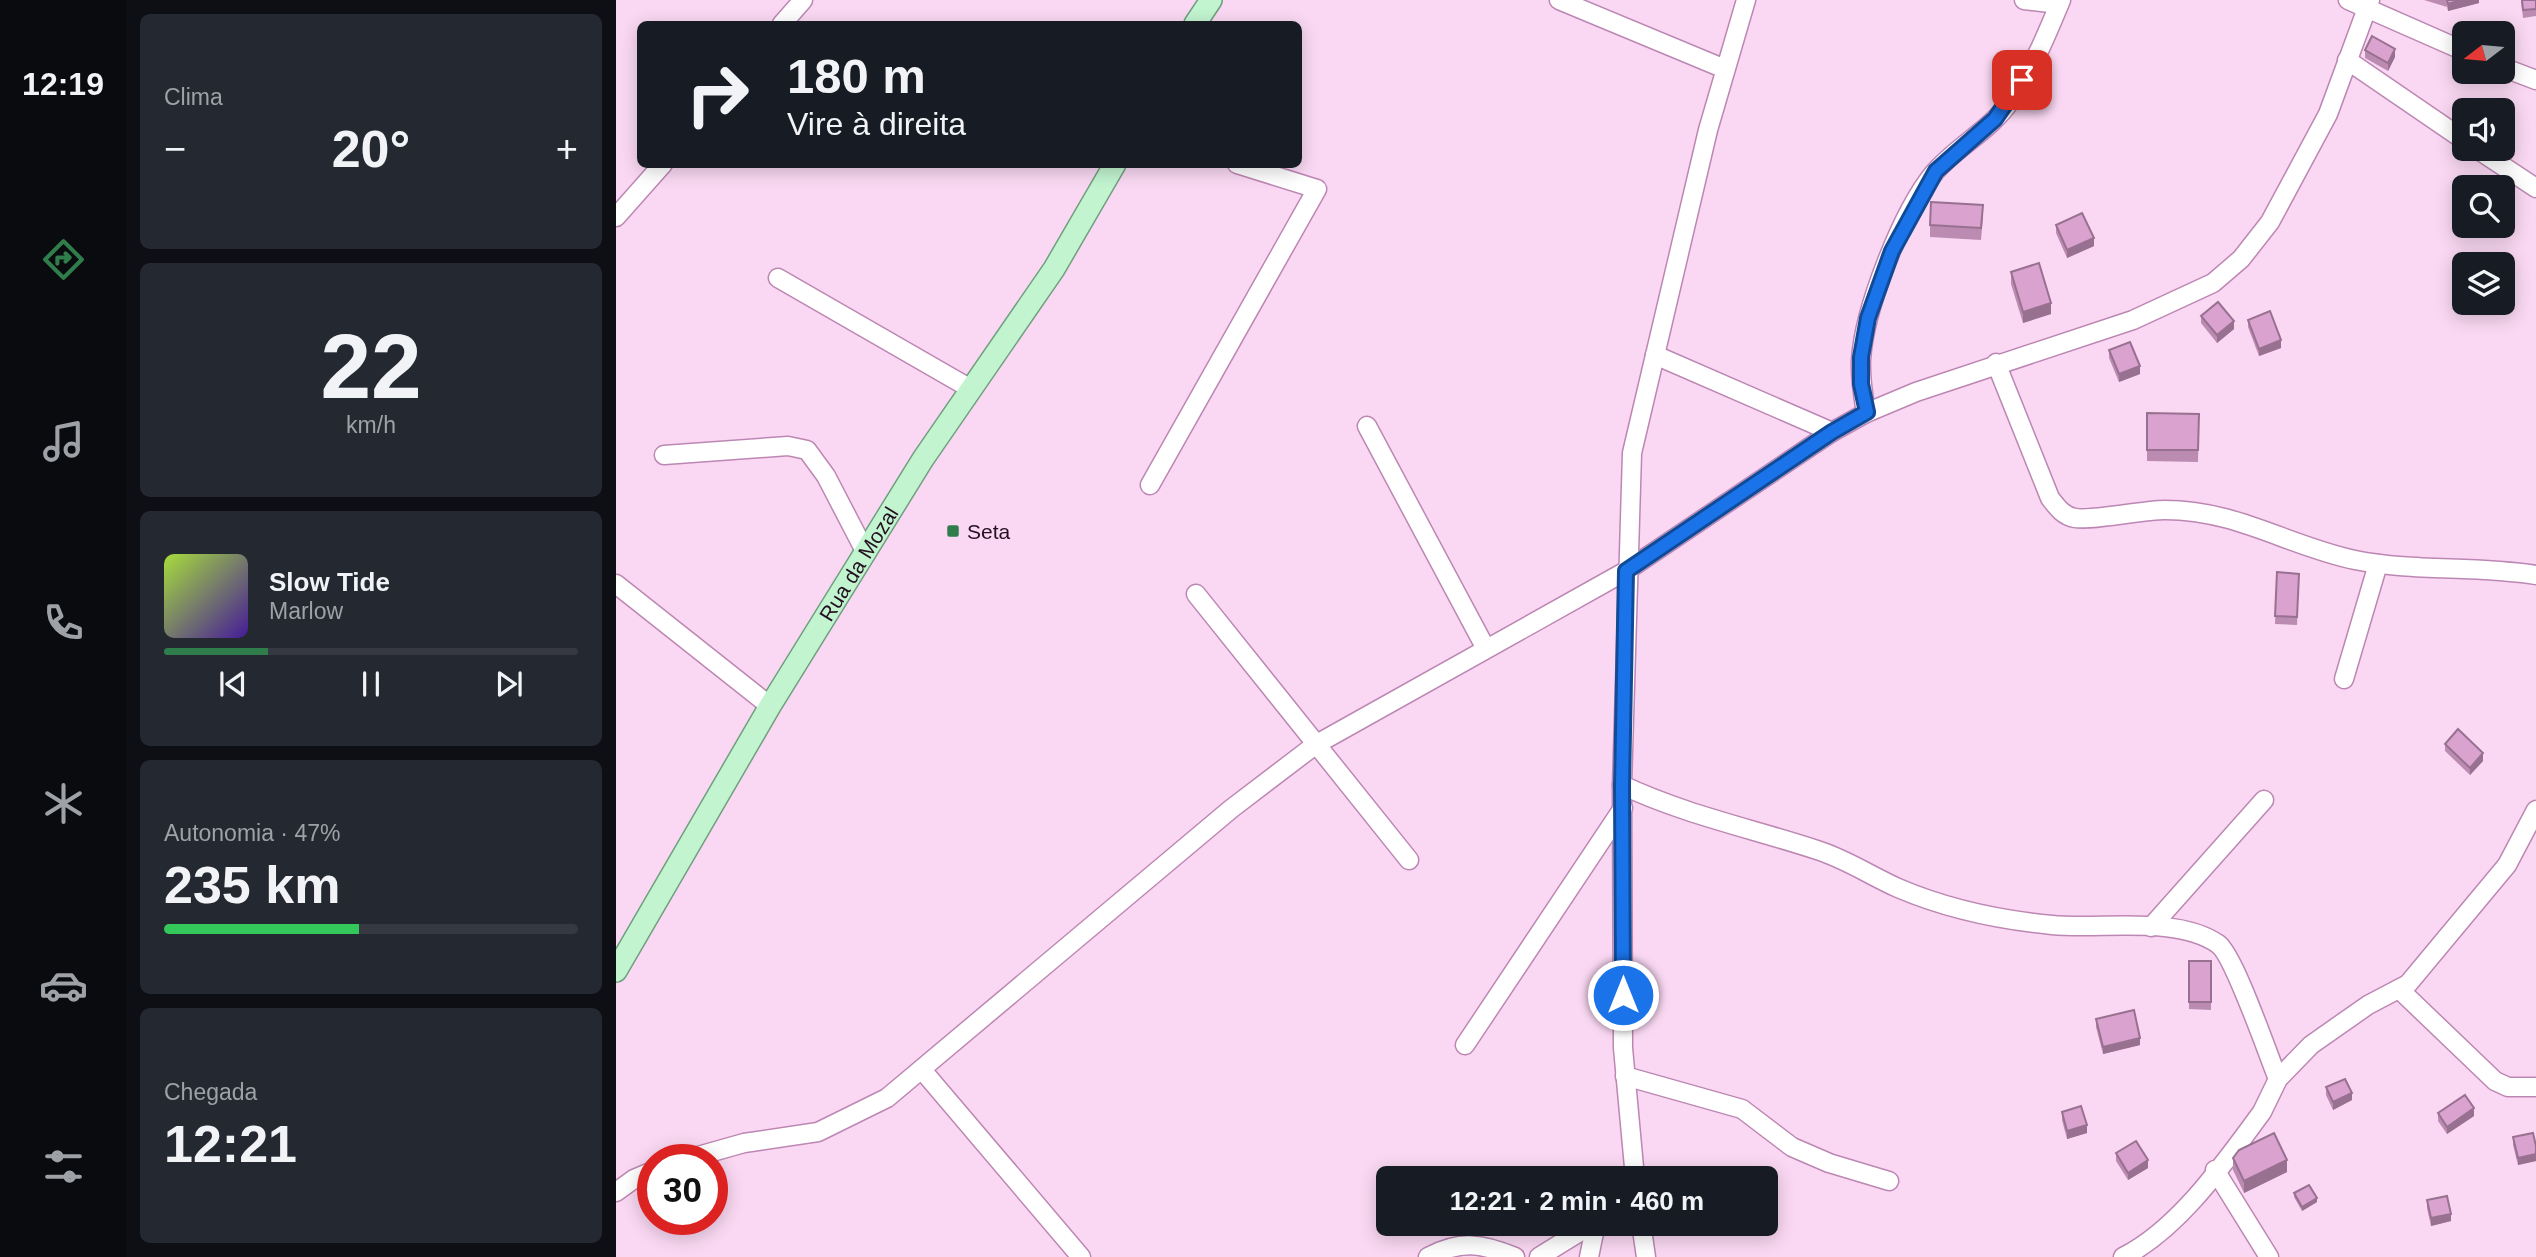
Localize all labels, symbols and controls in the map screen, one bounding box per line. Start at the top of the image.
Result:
north arrow [2452,21,2515,84]
map controls [2452,21,2515,315]
icon: right [672,49,763,140]
text: 180 m [787,49,926,103]
pin [1992,50,2052,110]
icon: arrive [2003,61,2041,99]
text: 12:19 [22,66,104,102]
text: Clima [164,84,223,110]
button: sound [2452,98,2515,161]
text: Vire à direita [787,106,966,142]
text: 20° [332,120,410,178]
text: − [164,128,186,170]
text: + [556,128,578,170]
button: search [2452,175,2515,238]
icon: directions [39,235,88,284]
button: layers [2452,252,2515,315]
text: 22 [320,316,422,417]
text: km/h [346,412,396,438]
icon: music [39,417,88,466]
street label: Rua da Mozal [814,502,902,625]
place label: Seta [967,520,1011,543]
marker: Seta [945,523,961,539]
text: Slow Tide [269,567,390,597]
icon: phone [39,598,88,647]
text: Marlow [269,598,343,624]
icon: previous [214,665,252,703]
icon: pause [352,665,390,703]
icon: next [490,665,528,703]
icon: climate [39,779,88,828]
text: Autonomia · 47% [164,820,340,846]
text: 235 km [164,856,340,914]
position arrow [1586,958,1660,1032]
icon: car [39,961,88,1010]
text: Chegada [164,1079,257,1105]
text: 12:21 [164,1115,297,1173]
icon: filters [39,1142,88,1191]
speed limit sign: 30 [637,1144,728,1235]
text: 12:21 · 2 min · 460 m [1450,1186,1704,1216]

